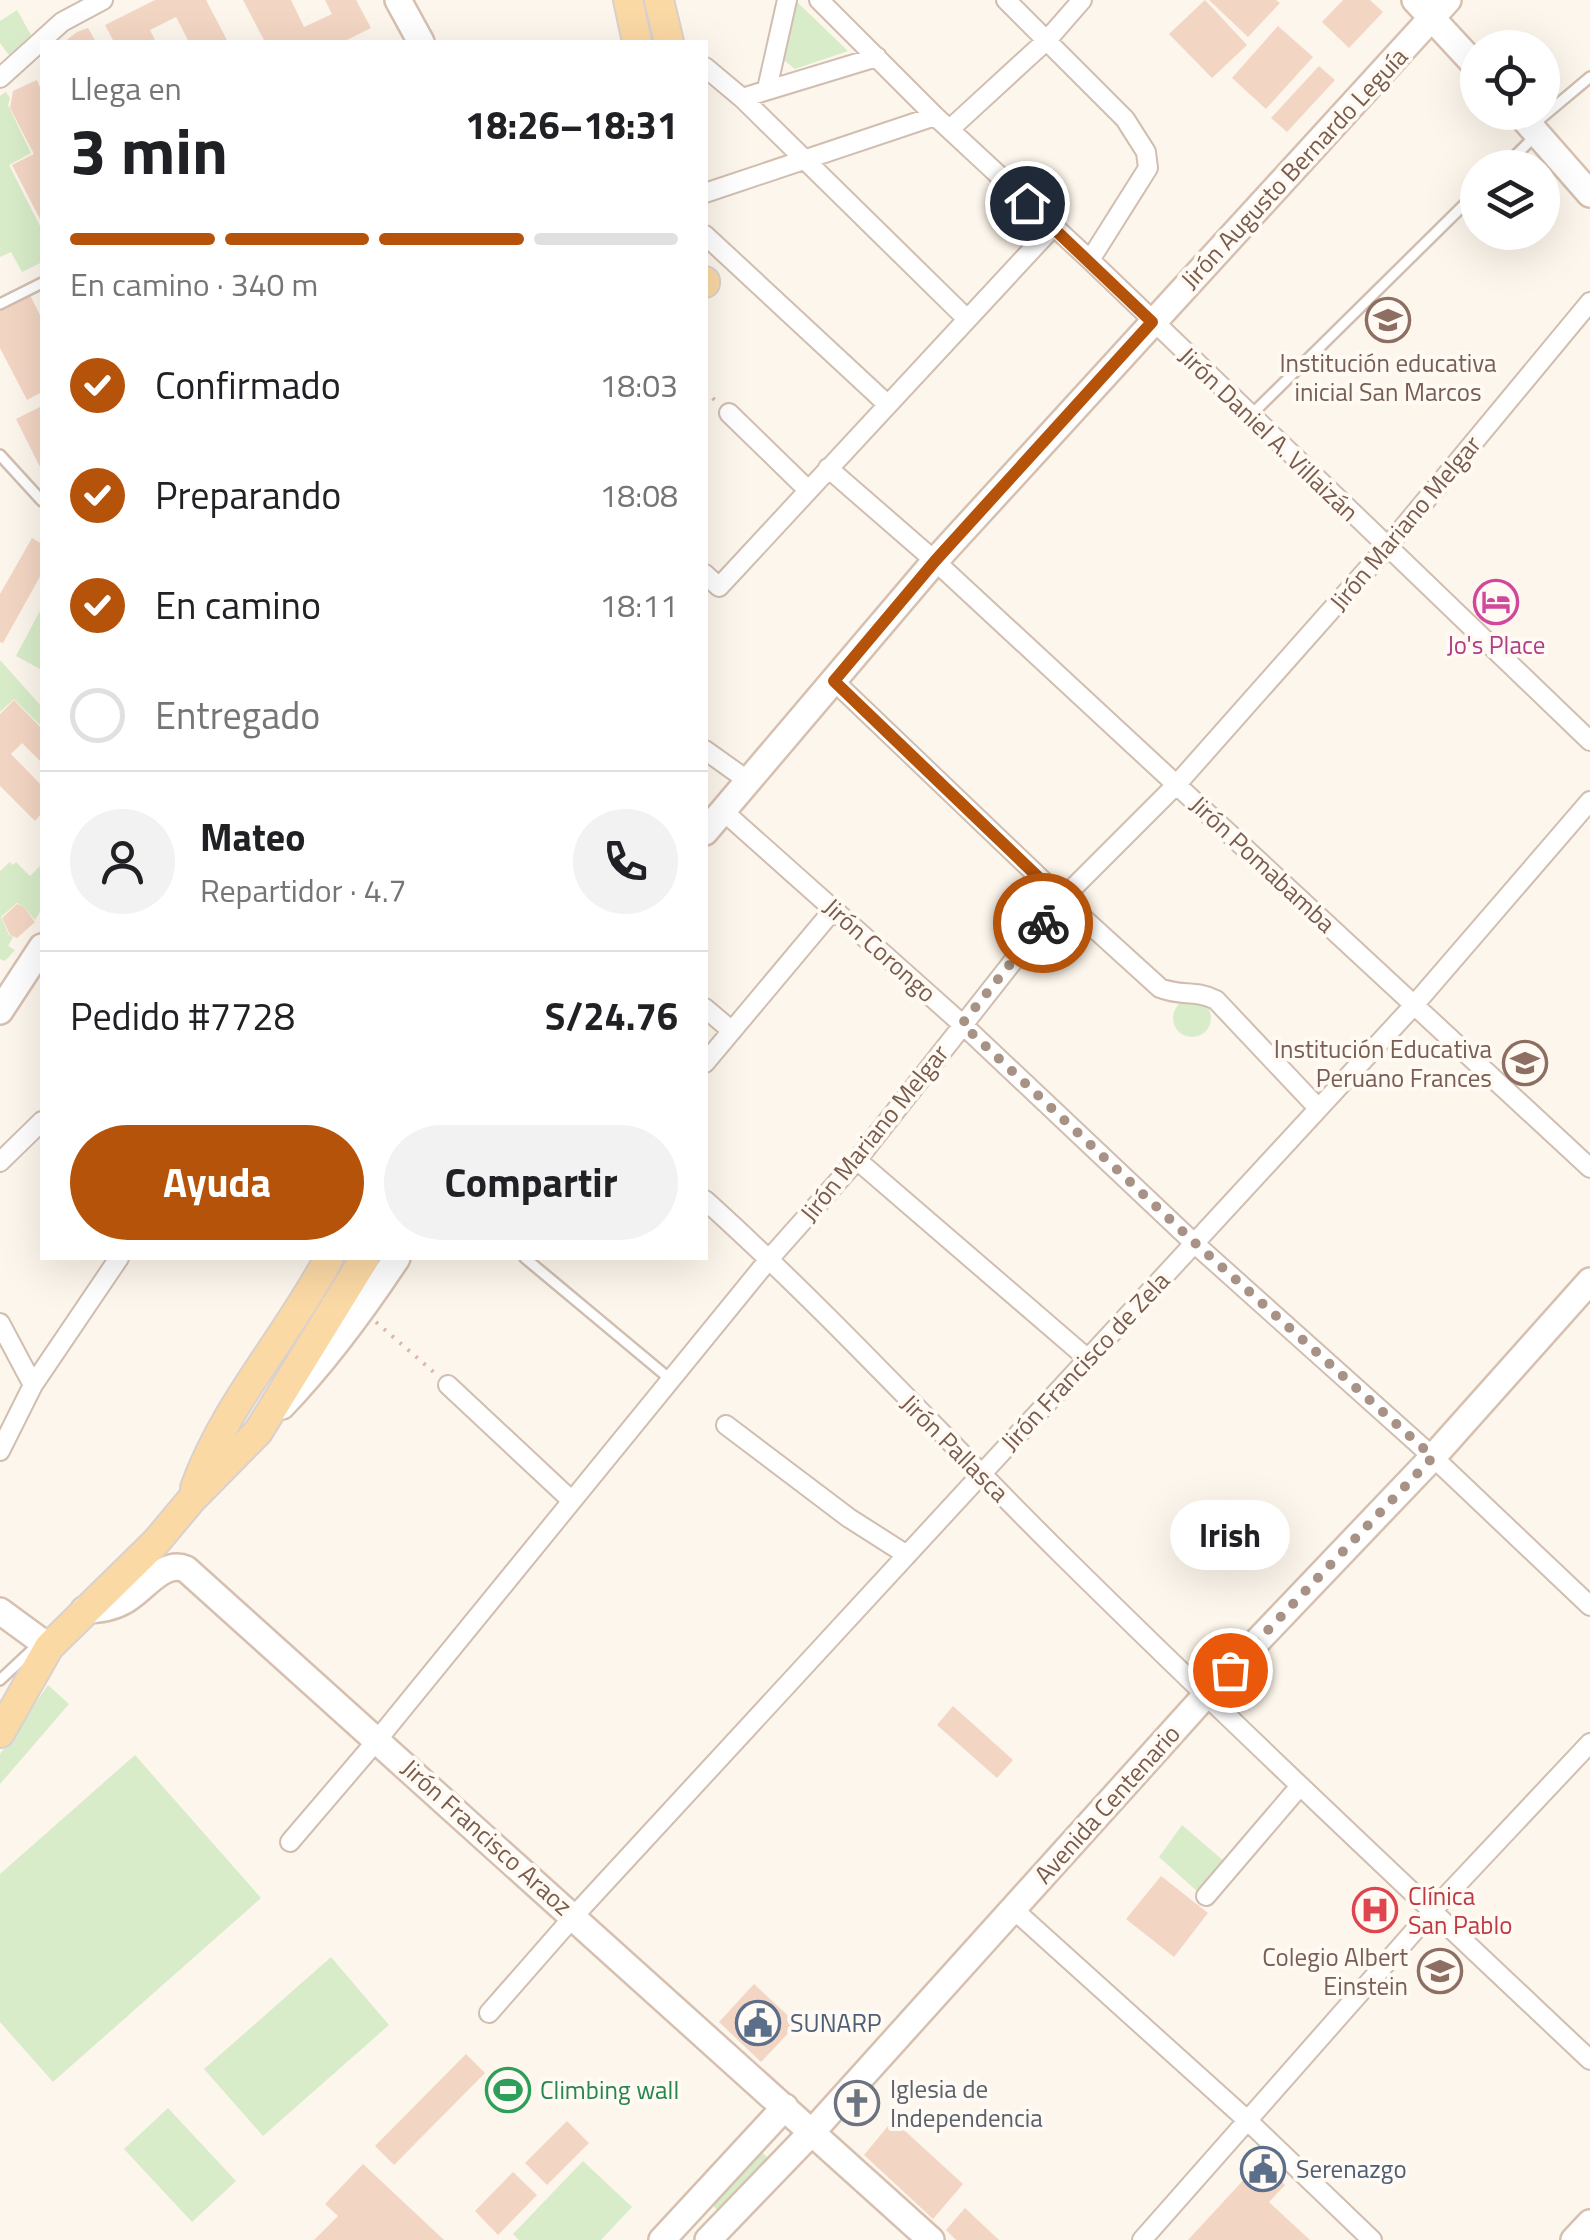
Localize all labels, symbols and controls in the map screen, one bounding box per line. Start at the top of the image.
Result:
map controls [1460,30,1560,250]
button: locate [1460,30,1560,130]
street label: Jirón Augusto Bernardo Leguía [1172,38,1417,297]
text: Llega en [70,64,182,112]
text: 18:26–18:31 [465,96,678,154]
text: 3 min [70,100,228,199]
button: layers [1460,150,1560,250]
pin [985,161,1070,246]
icon: home [1000,176,1055,231]
text: En camino · 340 m [70,260,318,308]
school or university icon: Institución educativa inicial San Marcos [1365,297,1411,343]
street label: Jirón Daniel A. Villaizán [1170,338,1368,530]
place label: Institución educativa inicial San Marcos [1279,344,1497,411]
text: Confirmado [155,356,341,414]
icon: check [70,358,125,413]
text: 18:03 [599,361,678,409]
street label: Jirón Mariano Melgar [1320,427,1490,619]
text: Preparando [155,466,341,524]
icon: check [70,468,125,523]
text: 18:08 [599,471,678,519]
text: En camino [155,576,321,634]
icon: check [70,578,125,633]
hotel icon: Jo's Place [1473,579,1519,625]
text: 18:11 [599,581,678,629]
place label: Jo's Place [1447,626,1545,664]
text: Entregado [155,686,320,744]
street label: Jirón Pomabamba [1182,786,1345,942]
text: Mateo [200,808,305,866]
button: person [70,809,175,914]
button: phone [573,809,678,914]
text: Repartidor · 4.7 [200,866,406,914]
courier [993,873,1093,973]
street label: Jirón Corongo [815,889,945,1011]
icon: bike [1016,896,1071,951]
text: Pedido #7728 [70,987,295,1045]
text: S/24.76 [545,987,678,1045]
place label: Institución Educativa Peruano Frances [1274,1030,1492,1097]
street label: Jirón Mariano Melgar [790,1036,958,1230]
school or university icon: Institución Educativa Peruano Frances [1502,1040,1548,1086]
button: Ayuda [70,1125,364,1240]
button: Compartir [384,1125,678,1240]
street label: Jirón Francisco de Zela [992,1262,1179,1459]
street label: Jirón Pallasca [892,1385,1018,1511]
callout: Irish [1170,1500,1290,1570]
text: Irish [1199,1511,1261,1559]
pin [1188,1628,1273,1713]
icon: bag [1203,1643,1258,1698]
street label: Avenida Centenario [1025,1716,1189,1892]
street label: Jirón Francisco Araoz [393,1750,581,1924]
place label: Clínica San Pablo [1408,1877,1512,1944]
hospital icon: Clínica San Pablo [1352,1887,1398,1933]
place label: Colegio Albert Einstein [1262,1938,1408,2005]
school or university icon: Colegio Albert Einstein [1417,1948,1463,1994]
public building icon: SUNARP [735,2000,781,2046]
place label: SUNARP [790,2004,882,2042]
sports icon: Climbing wall [485,2067,531,2113]
place label: Iglesia de Independencia [890,2070,1043,2137]
place label: Climbing wall [540,2071,679,2109]
church icon: Iglesia de Independencia [834,2080,880,2126]
public building icon: Serenazgo [1240,2146,1286,2192]
place label: Serenazgo [1296,2150,1407,2188]

